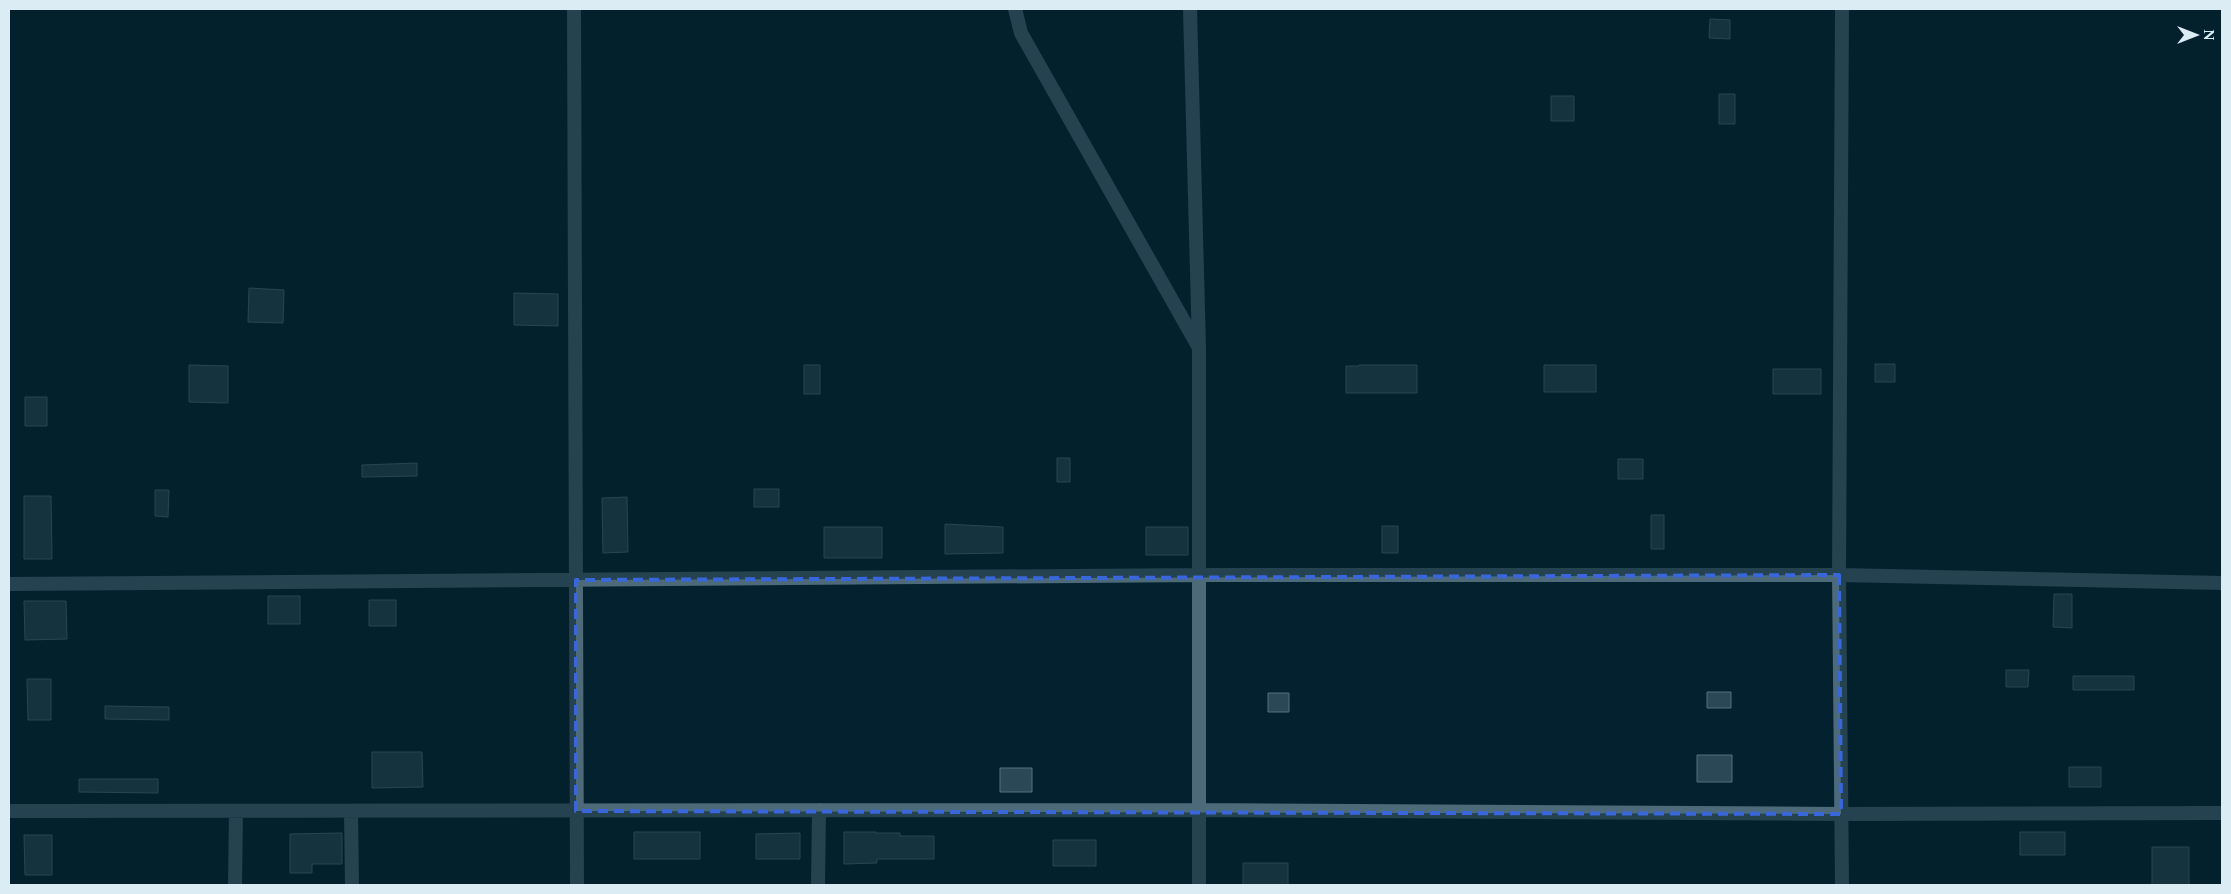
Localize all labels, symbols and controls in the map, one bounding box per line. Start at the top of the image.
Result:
north arrow [2171,10,2221,60]
text: N [2198,29,2219,41]

